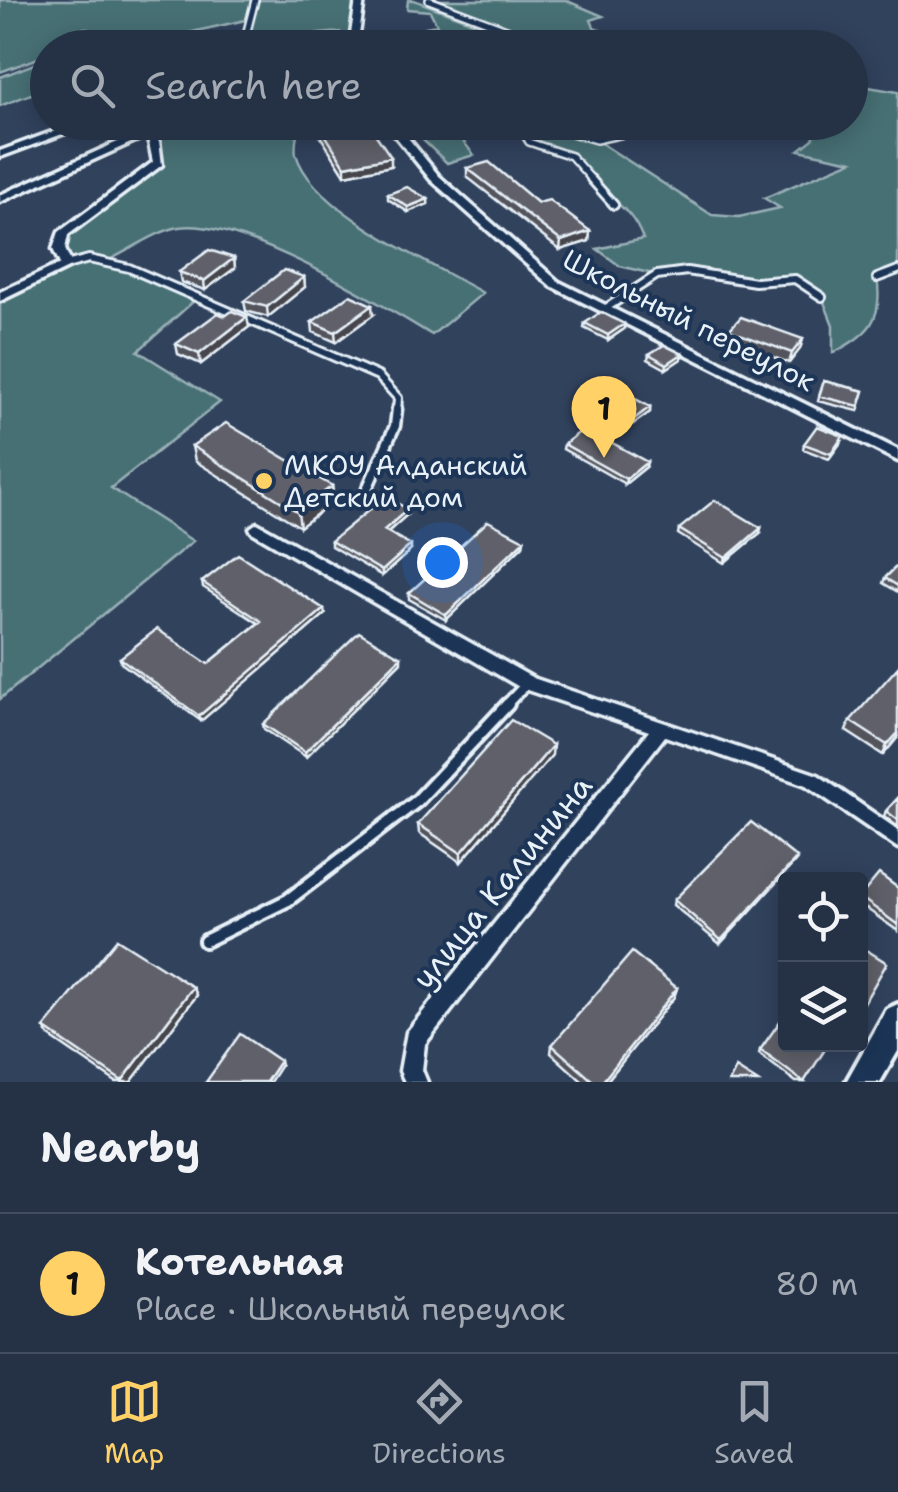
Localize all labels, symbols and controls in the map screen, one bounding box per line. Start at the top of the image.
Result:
search box [30,30,868,140]
icon: search [65,58,120,113]
text: Search here [145,60,362,111]
street label: Школьный переулок [556,240,822,400]
pin: 1 [572,376,636,458]
place label: МКОУ Алданский Детский дом [284,446,527,516]
marker: МКОУ Алданский Детский дом [253,470,275,492]
your location [417,537,468,588]
street label: улица Калинина [402,765,602,998]
map controls [778,872,868,1052]
button: locate [778,872,868,962]
button: layers [778,962,868,1052]
text: Nearby [40,1119,200,1175]
text: Котельная [135,1236,344,1287]
text: 1 [65,1262,80,1305]
text: 80 m [775,1262,858,1305]
text: Place · Школьный переулок [135,1287,565,1330]
tab: Map [104,1374,164,1472]
tab: Directions [373,1374,506,1472]
tab: Saved [714,1374,794,1472]

